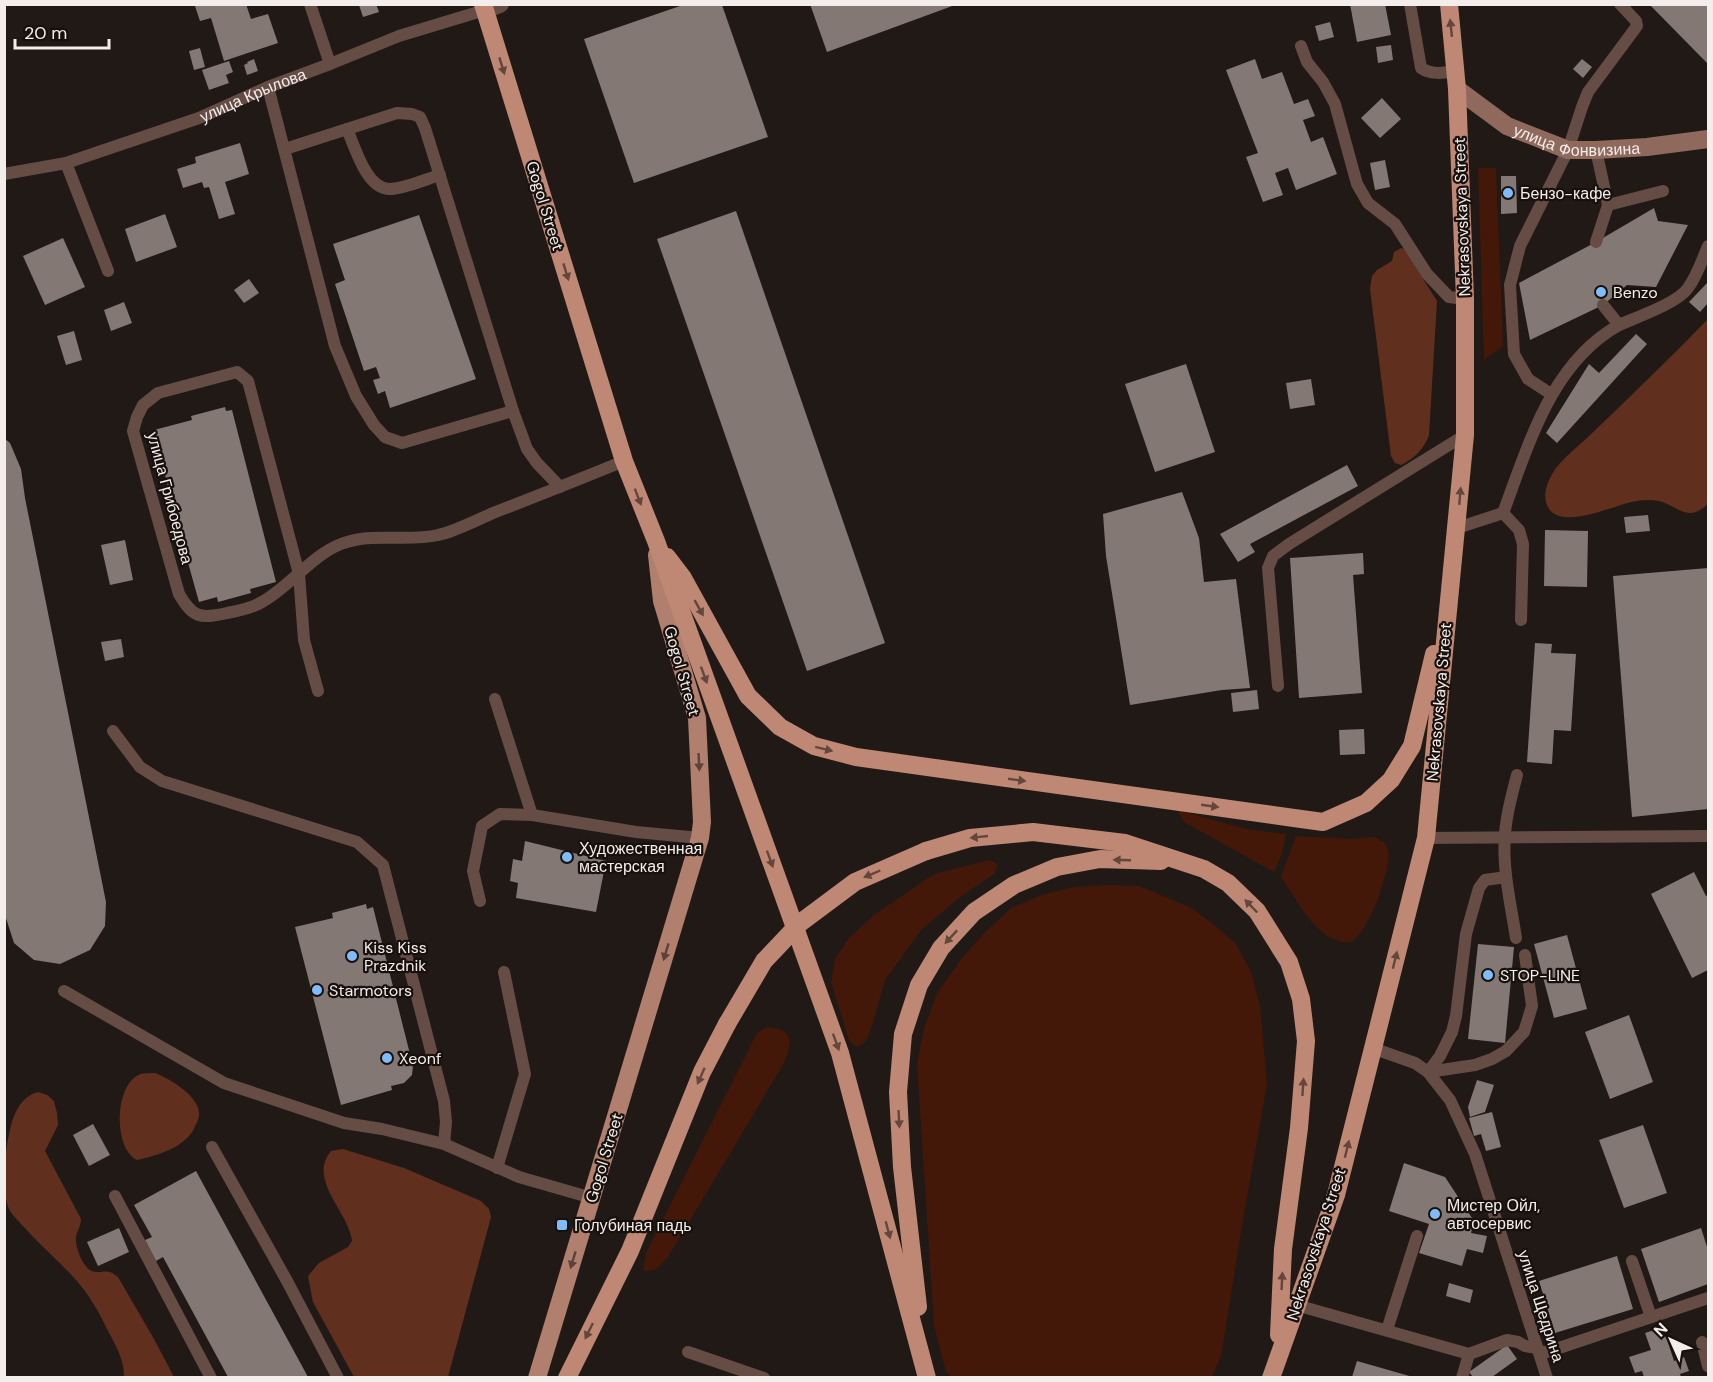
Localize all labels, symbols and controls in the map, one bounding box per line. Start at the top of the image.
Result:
scale bar [15,12,110,50]
one-way arrow [1446,19,1456,38]
text: 20 m [24,21,67,45]
one-way arrow [498,57,507,75]
street label: улица Крылова [196,63,309,127]
street label: улица Фонвизина [1511,119,1641,161]
street label: Nekrasovskaya Street [1449,137,1475,297]
street label: Gogol Street [521,159,569,253]
place label: Бензо-кафе [1520,183,1611,204]
marker: Бензо-кафе [1501,186,1515,200]
one-way arrow [562,263,571,281]
place label: Benzo [1613,282,1658,303]
marker: Benzo [1594,285,1608,299]
street label: улица Грибоедова [142,430,198,566]
one-way arrow [1455,486,1464,505]
one-way arrow [634,489,644,507]
one-way arrow [694,600,704,617]
street label: Nekrasovskaya Street [1422,622,1456,782]
street label: Gogol Street [659,624,705,718]
one-way arrow [699,667,709,685]
one-way arrow [815,745,833,755]
one-way arrow [694,753,703,772]
one-way arrow [1007,775,1026,784]
one-way arrow [1200,802,1219,811]
one-way arrow [969,832,988,842]
place label: Художественная мастерская [579,838,702,877]
marker: Художественная мастерская [560,850,574,864]
one-way arrow [766,850,775,868]
one-way arrow [1113,855,1132,864]
one-way arrow [863,870,881,879]
one-way arrow [1245,899,1259,913]
one-way arrow [944,930,958,945]
place label: Kiss Kiss Prazdnik [364,937,427,976]
one-way arrow [661,943,670,961]
marker: Kiss Kiss Prazdnik [345,949,359,963]
one-way arrow [1390,951,1400,969]
place label: STOP-LINE [1500,965,1580,986]
marker: STOP-LINE [1481,968,1495,982]
place label: Starmotors [329,980,412,1001]
marker: Starmotors [310,983,324,997]
one-way arrow [832,1033,842,1051]
place label: Xeonf [399,1048,441,1069]
marker: Xeonf [380,1051,394,1065]
one-way arrow [696,1067,705,1085]
one-way arrow [1298,1077,1307,1096]
one-way arrow [895,1110,904,1129]
street label: Gogol Street [580,1111,628,1205]
one-way arrow [1343,1140,1352,1158]
street label: Nekrasovskaya Street [1281,1165,1351,1323]
place label: Мистер Ойл, автосервис [1447,1195,1540,1234]
marker: Мистер Ойл, автосервис [1428,1207,1442,1221]
place label: Голубиная падь [574,1215,692,1236]
marker: Голубиная падь [555,1218,569,1232]
one-way arrow [883,1221,893,1240]
street label: улица Щедрина [1513,1247,1569,1365]
one-way arrow [568,1251,577,1269]
one-way arrow [1277,1271,1286,1290]
north arrow [1641,1310,1701,1370]
text: N [1649,1318,1672,1341]
one-way arrow [585,1323,594,1340]

